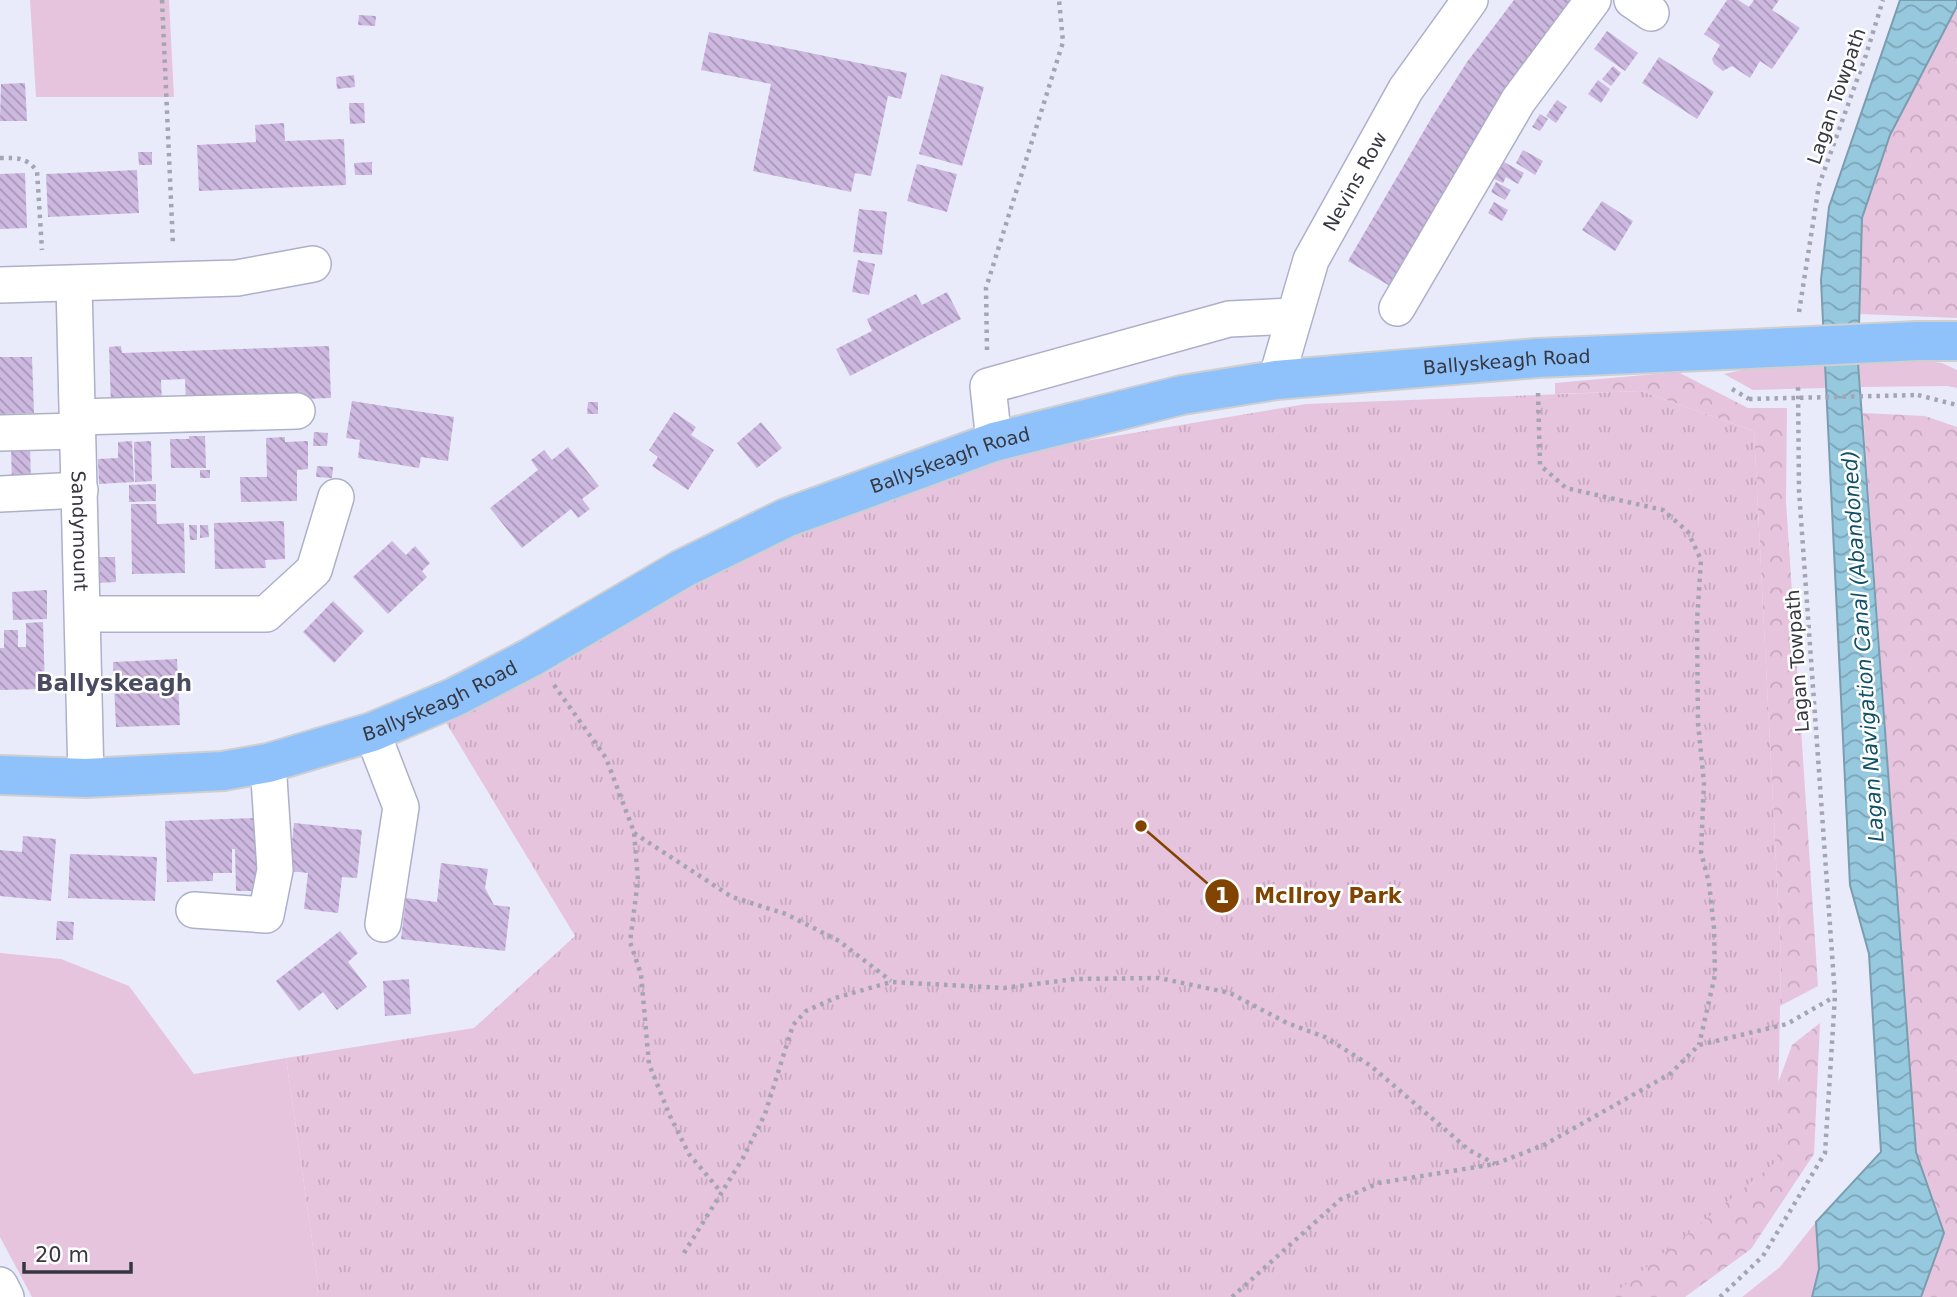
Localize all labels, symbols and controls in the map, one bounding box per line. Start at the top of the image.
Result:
street label: Lagan Towpath [1802,25,1870,167]
street label: Nevins Row [1318,128,1391,235]
street label: Ballyskeagh Road [1422,345,1591,379]
street label: Ballyskeagh Road [867,422,1032,497]
water label: Lagan Navigation Canal (Abandoned) [1837,449,1889,843]
street label: Sandymount [68,470,92,592]
street label: Lagan Towpath [1781,589,1813,733]
street label: Ballyskeagh Road [360,656,521,745]
district label: Ballyskeagh [36,670,192,696]
callout: McIlroy Park [1205,875,1415,917]
text: 1 [1215,884,1229,908]
text: McIlroy Park [1254,884,1403,908]
scale bar [24,1230,131,1274]
text: 20 m [35,1243,89,1267]

